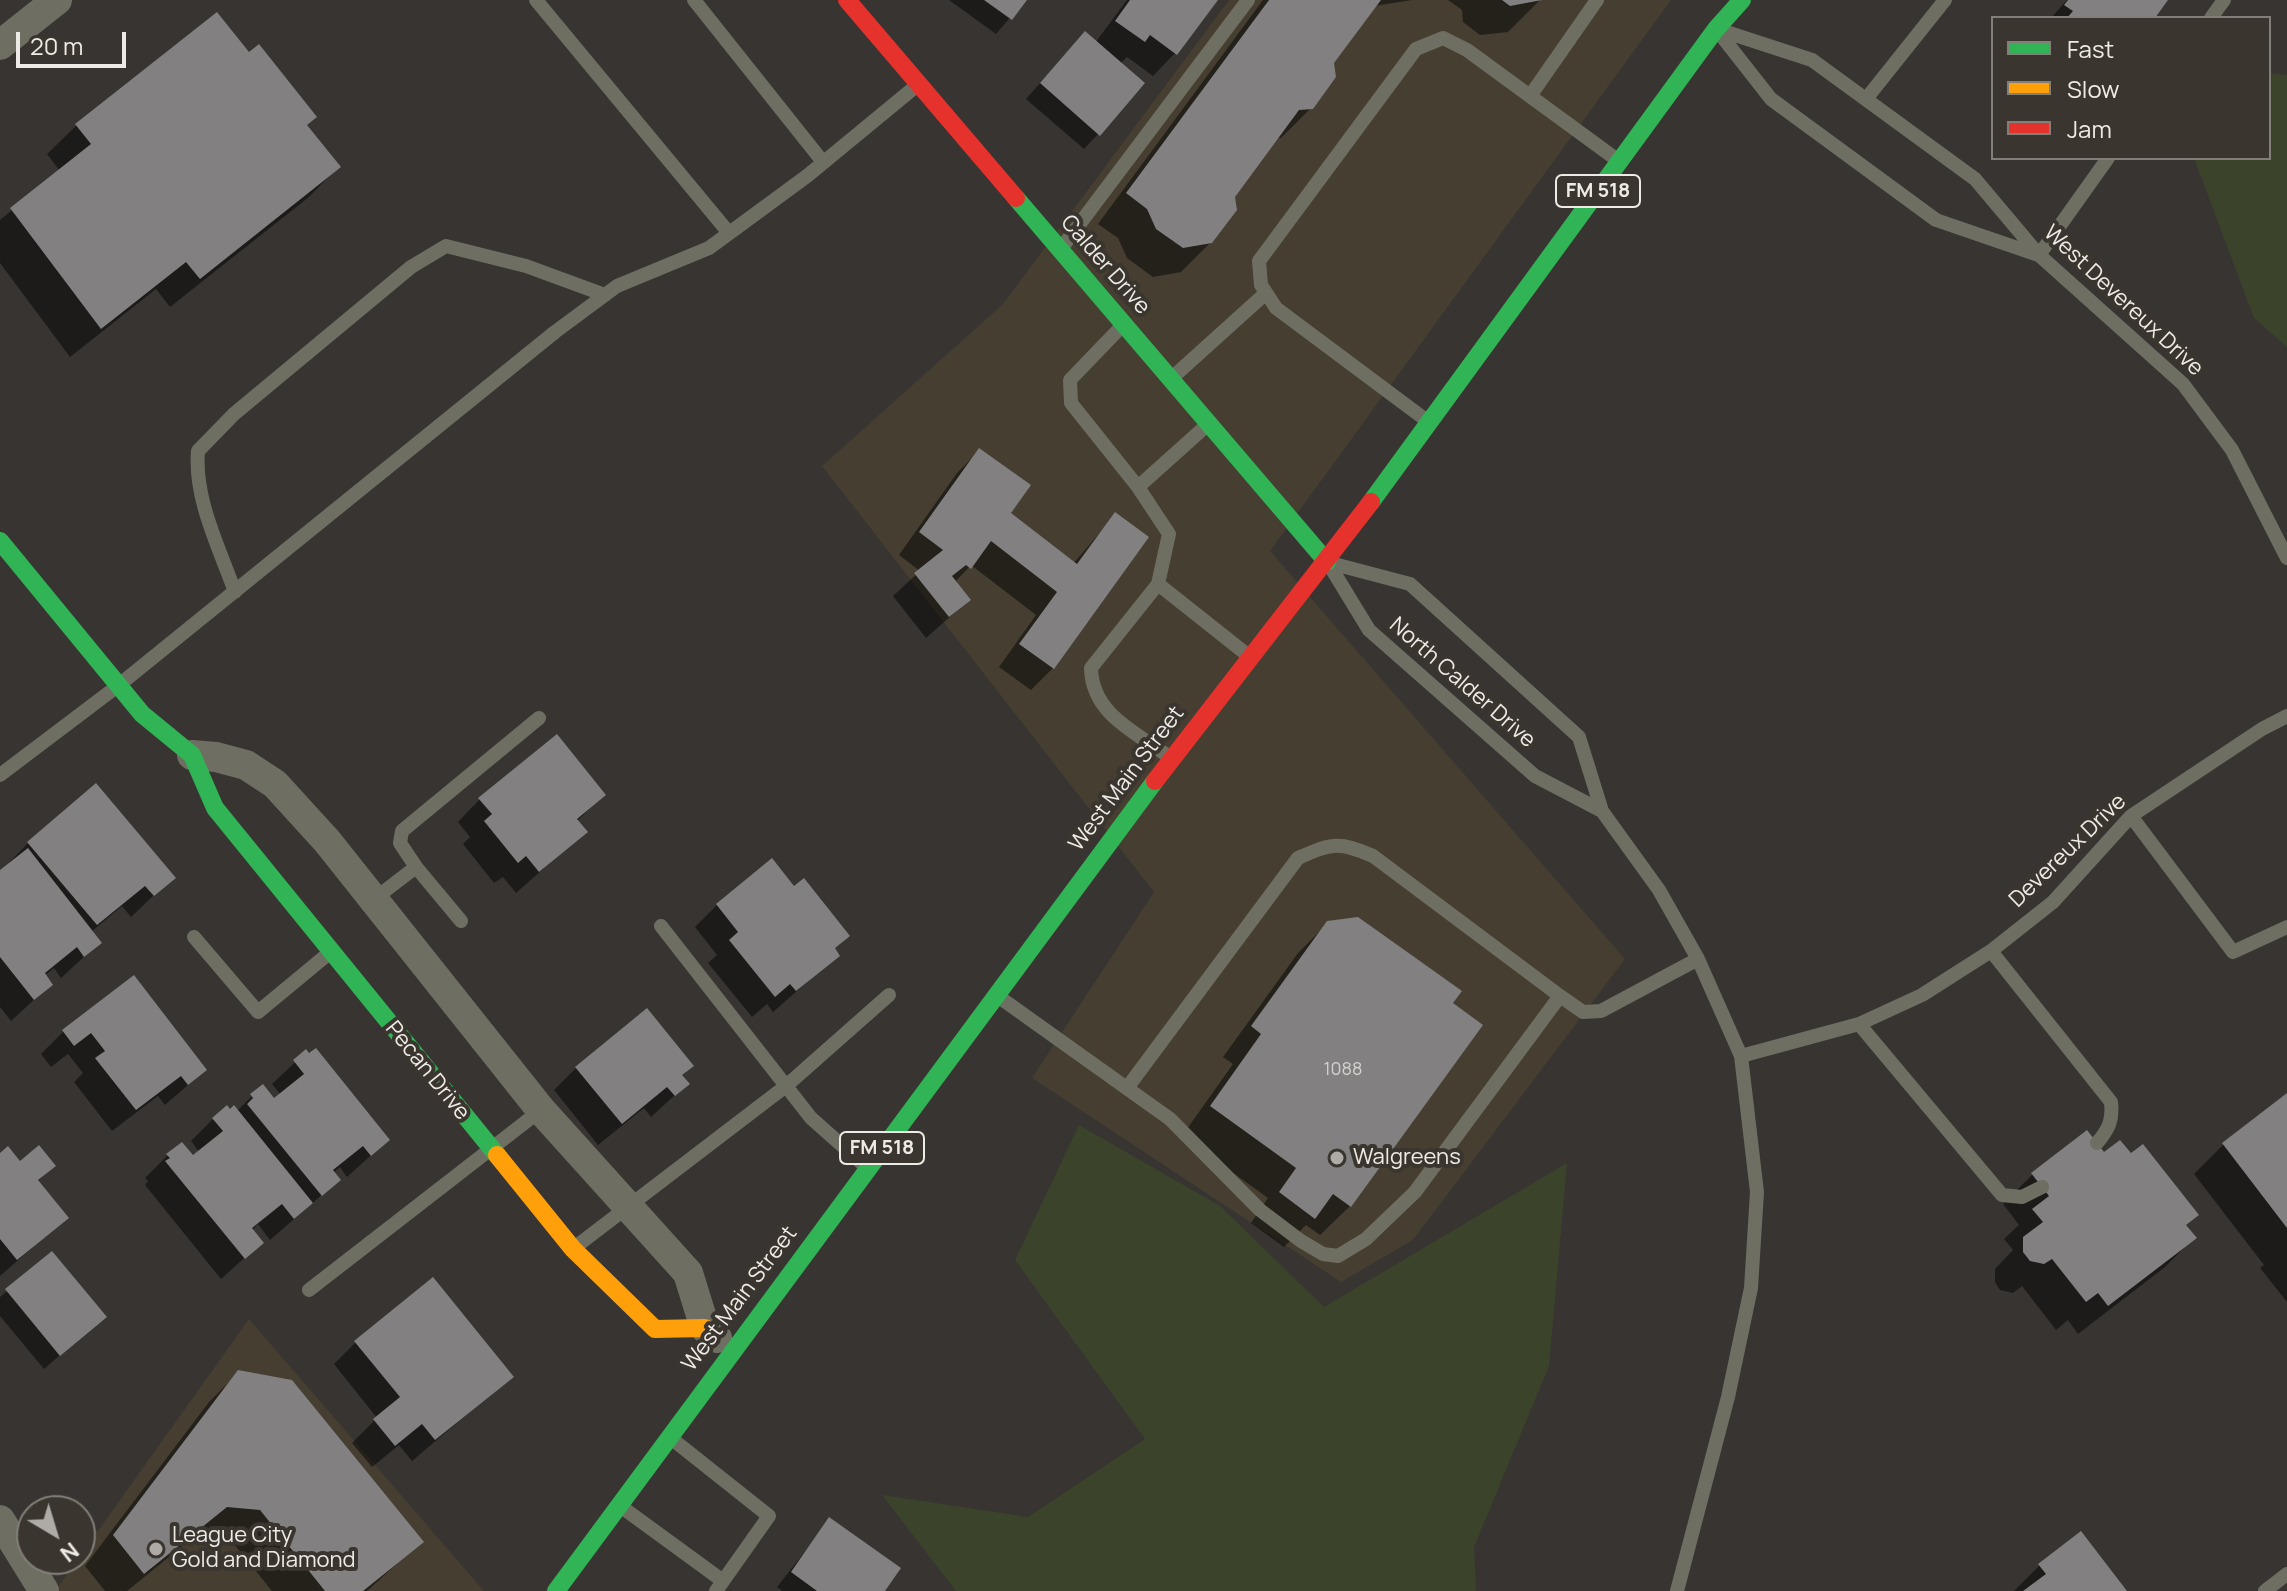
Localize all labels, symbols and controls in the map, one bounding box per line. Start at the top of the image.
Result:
scale bar [20,16,130,66]
legend [1991,16,2271,160]
text: 20 m [30,29,83,62]
text: Fast [2067,32,2114,65]
text: Slow [2067,72,2120,105]
text: Jam [2067,112,2112,145]
road number: FM 518 [1556,175,1640,207]
street label: Calder Drive [1055,210,1155,320]
street label: West Devereux Drive [2038,220,2208,382]
street label: North Calder Drive [1384,612,1540,754]
street label: West Main Street [1064,701,1190,857]
street label: Devereux Drive [2004,789,2132,913]
street label: Pecan Drive [379,1016,475,1126]
house number: 1088 [1324,1059,1362,1081]
road number: FM 518 [840,1132,924,1164]
place label: Walgreens [1353,1145,1461,1171]
marker: Walgreens [1328,1149,1346,1167]
street label: West Main Street [677,1221,803,1377]
north arrow [16,1495,96,1575]
place label: League City Gold and Diamond [172,1523,356,1574]
text: N [54,1536,85,1569]
marker: League City Gold and Diamond [147,1540,165,1558]

